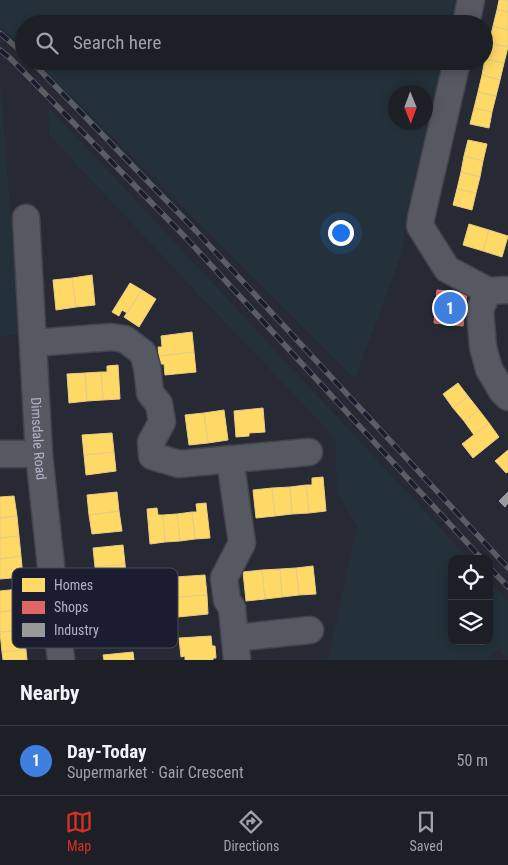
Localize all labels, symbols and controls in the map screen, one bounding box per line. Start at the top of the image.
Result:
search box [15,15,493,70]
icon: search [33,29,61,57]
text: Search here [73,31,161,54]
north arrow [388,85,433,130]
your location [328,220,354,246]
pin: 1 [434,289,466,327]
street label: Dimsdale Road [28,397,50,481]
map controls [448,555,493,645]
button: locate [448,555,493,600]
legend [12,568,178,648]
text: Homes [54,577,93,593]
text: Shops [54,599,88,615]
button: layers [448,600,493,645]
text: Industry [54,622,99,638]
text: Nearby [20,681,79,705]
text: Day-Today [67,740,146,763]
text: 1 [32,751,40,770]
text: 50 m [456,751,488,770]
text: Supermarket · Gair Crescent [67,763,244,782]
tab: Map [65,808,93,854]
tab: Directions [223,808,279,854]
tab: Saved [410,808,443,854]

